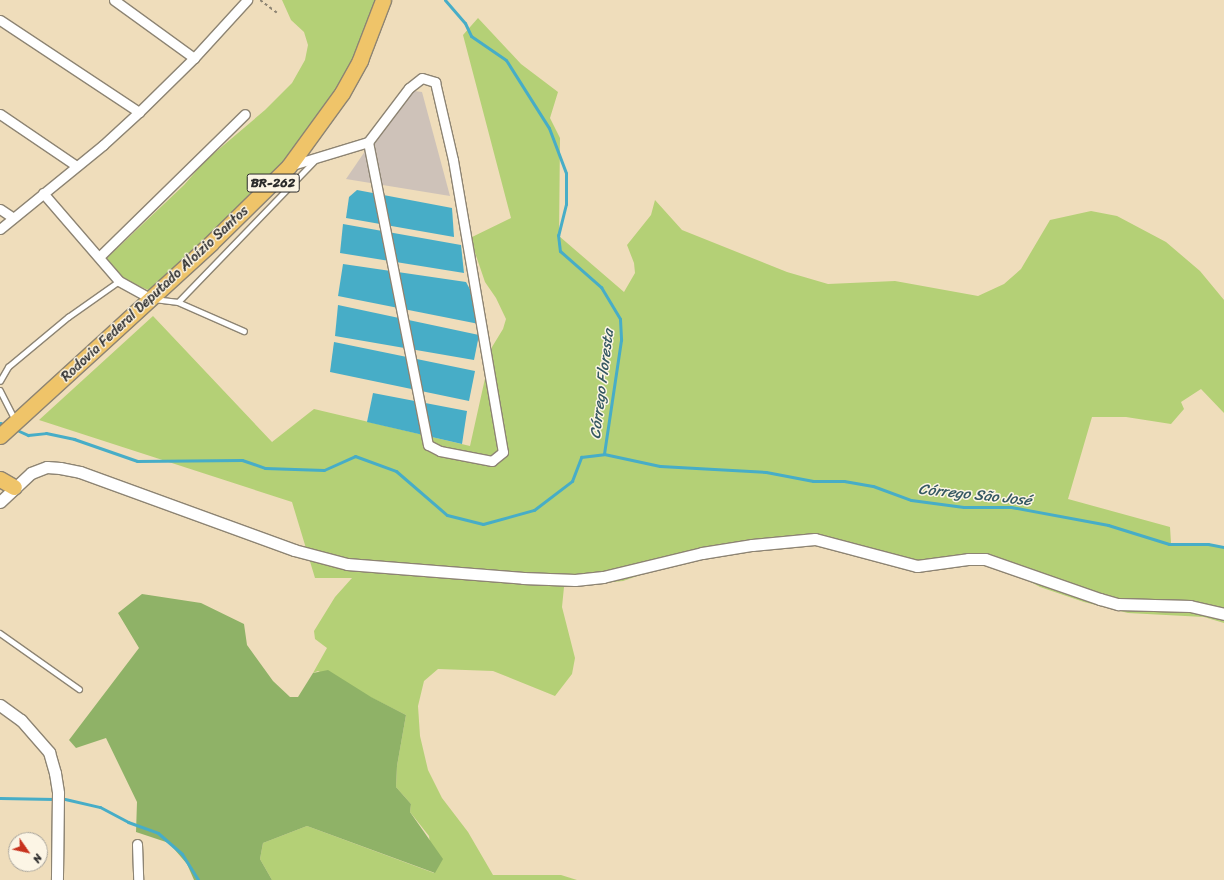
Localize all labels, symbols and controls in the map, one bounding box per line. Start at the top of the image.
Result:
road number: BR-262 [246,172,300,194]
street label: Rodovia Federal Deputado Aloízio Santos [58,203,252,385]
water label: Córrego Floresta [586,328,618,440]
water label: Córrego São José [917,480,1033,510]
north arrow [8,832,48,872]
text: N [28,850,48,867]

